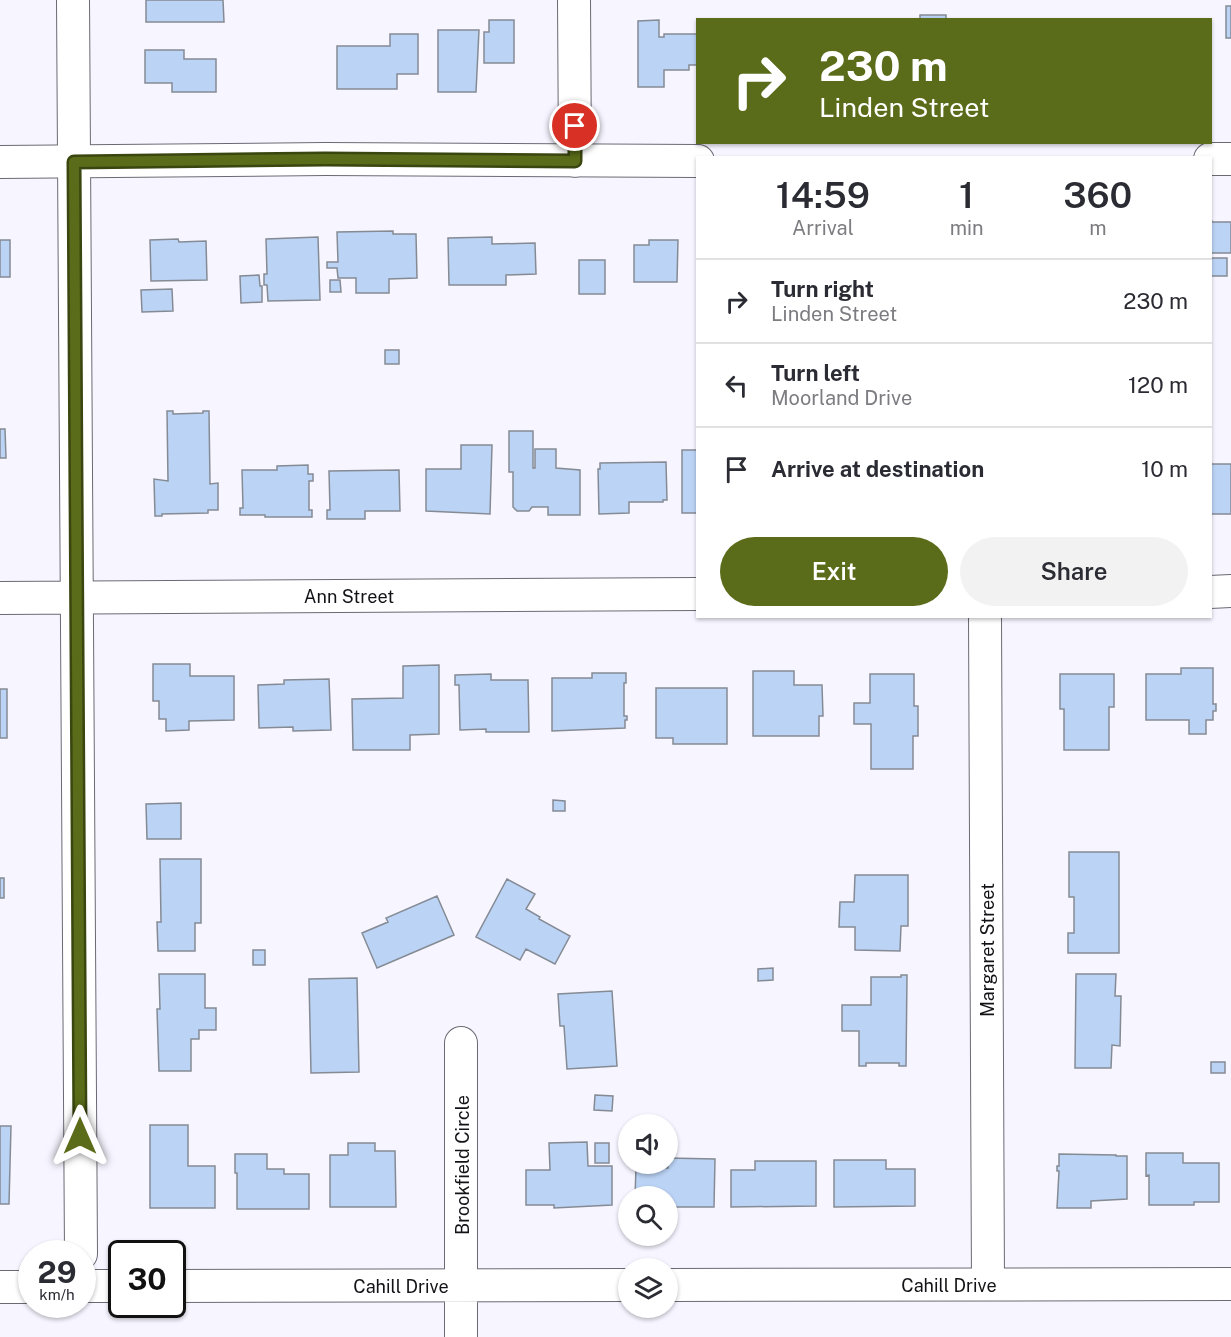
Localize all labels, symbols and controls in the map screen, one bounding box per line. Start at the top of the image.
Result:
text: 230 m [819,41,948,90]
icon: right [720,42,798,120]
text: Linden Street [819,91,989,123]
pin [549,100,600,151]
icon: arrive [558,109,591,142]
text: 14:59 [776,174,870,216]
text: 1 [959,174,974,216]
text: 360 [1063,174,1132,216]
text: Arrival [792,216,854,240]
text: min [950,216,984,240]
text: m [1089,216,1106,240]
text: Turn right [771,276,874,302]
icon: right [720,285,753,318]
text: 230 m [1123,288,1188,314]
text: Linden Street [771,302,897,326]
text: Turn left [771,360,860,386]
icon: left [720,369,753,402]
text: 120 m [1128,372,1188,398]
text: Moorland Drive [771,386,912,410]
icon: arrive [720,453,753,486]
text: Arrive at destination [771,456,984,482]
text: 10 m [1141,456,1188,482]
button: Exit [720,537,948,606]
button: Share [960,537,1188,606]
street label: Ann Street [304,586,394,607]
street label: Margaret Street [977,883,998,1017]
street label: Brookfield Circle [452,1095,473,1235]
position arrow [48,1104,112,1168]
map controls [618,1114,678,1318]
button: sound [618,1114,678,1174]
button: search [618,1186,678,1246]
speed limit sign: 30 [108,1240,186,1318]
text: 29 [38,1254,76,1290]
button: layers [618,1258,678,1318]
street label: Cahill Drive [901,1275,997,1296]
street label: Cahill Drive [353,1276,449,1297]
text: km/h [39,1286,75,1303]

